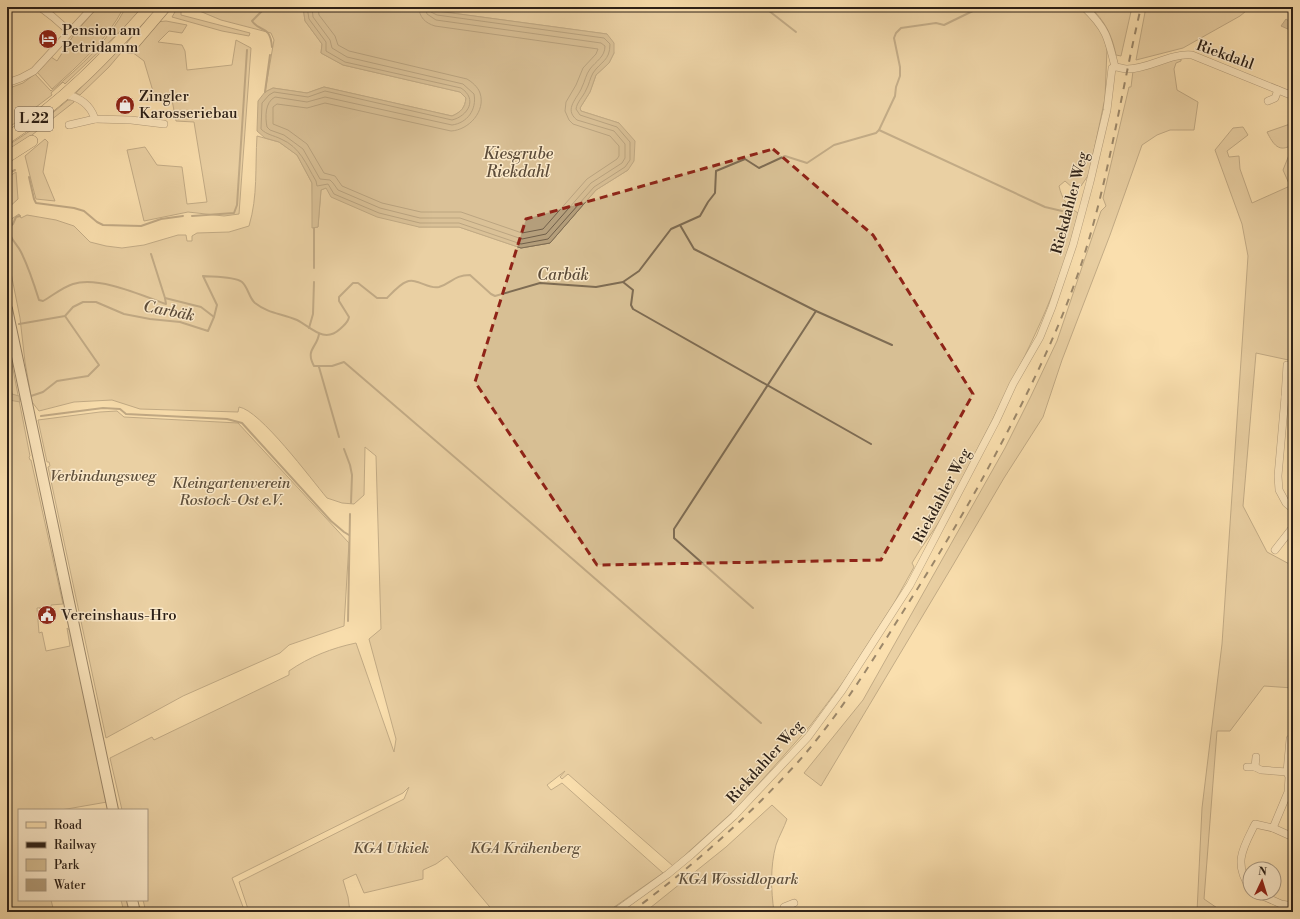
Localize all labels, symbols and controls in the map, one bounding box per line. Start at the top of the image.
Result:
place label: Pension am Petridamm [62,21,141,57]
hotel icon: Pension am Petridamm [37,28,59,50]
street label: Riekdahl [1193,36,1257,74]
place label: Zingler Karosseriebau [139,87,238,123]
shop icon: Zingler Karosseriebau [114,94,136,116]
road number: L 22 [15,107,53,131]
water label: Kiesgrube Riekdahl [483,144,554,182]
street label: Riekdahler Weg [1047,149,1093,256]
water label: Carbäk [537,265,589,285]
water label: Carbäk [142,296,196,326]
street label: Riekdahler Weg [909,445,975,547]
park label: Verbindungsweg [50,467,157,486]
park label: Kleingartenverein Rostock-Ost e.V. [172,474,291,510]
public building icon: Vereinshaus-Hro [36,604,58,626]
place label: Vereinshaus-Hro [60,606,177,625]
street label: Riekdahler Weg [723,716,807,808]
legend [18,809,148,901]
text: Road [54,818,82,833]
text: Railway [54,838,96,853]
park label: KGA Utkiek [353,839,429,858]
park label: KGA Krähenberg [470,839,581,858]
text: Park [54,858,80,873]
north arrow [1242,861,1282,901]
text: N [1258,865,1268,879]
park label: KGA Wossidlopark [678,870,798,889]
text: Water [53,878,86,893]

